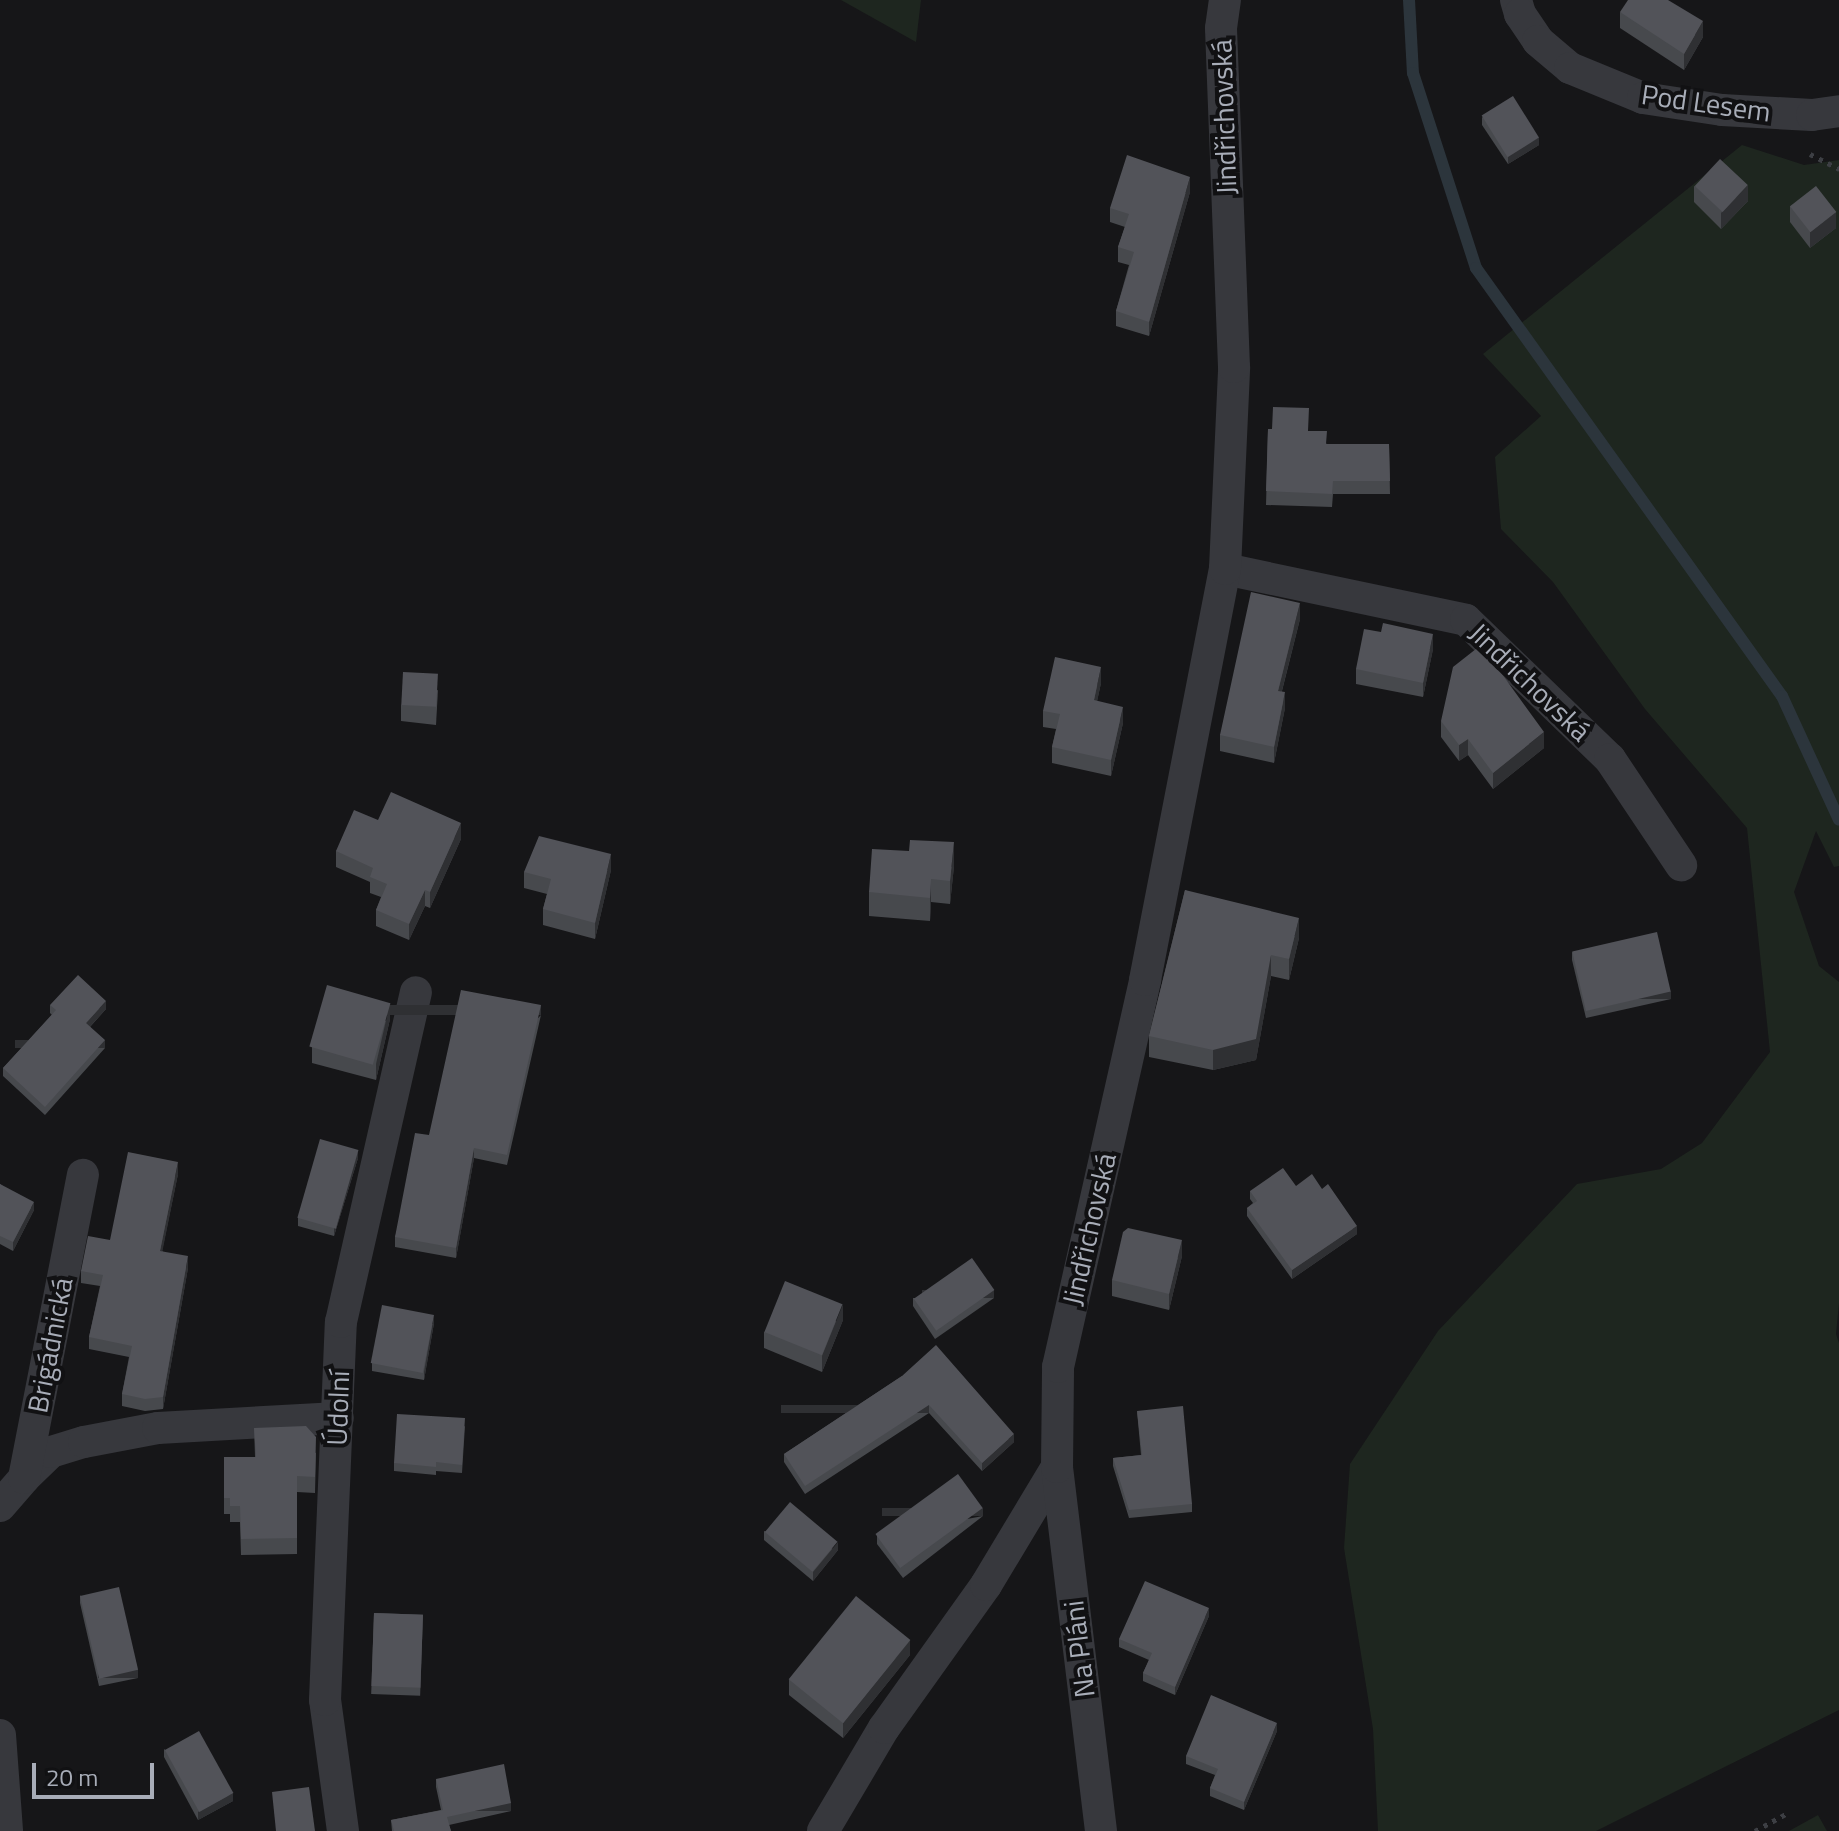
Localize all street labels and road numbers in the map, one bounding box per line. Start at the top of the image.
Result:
street label: Jindřichovská [1204,39,1244,195]
street label: Pod Lesem [1639,77,1773,129]
street label: Jindřichovská [1462,616,1598,748]
street label: Jindřichovská [1055,1150,1123,1308]
street label: Brigádnická [20,1275,80,1415]
street label: Údolní [320,1370,356,1446]
street label: Na Pláni [1056,1599,1102,1699]

